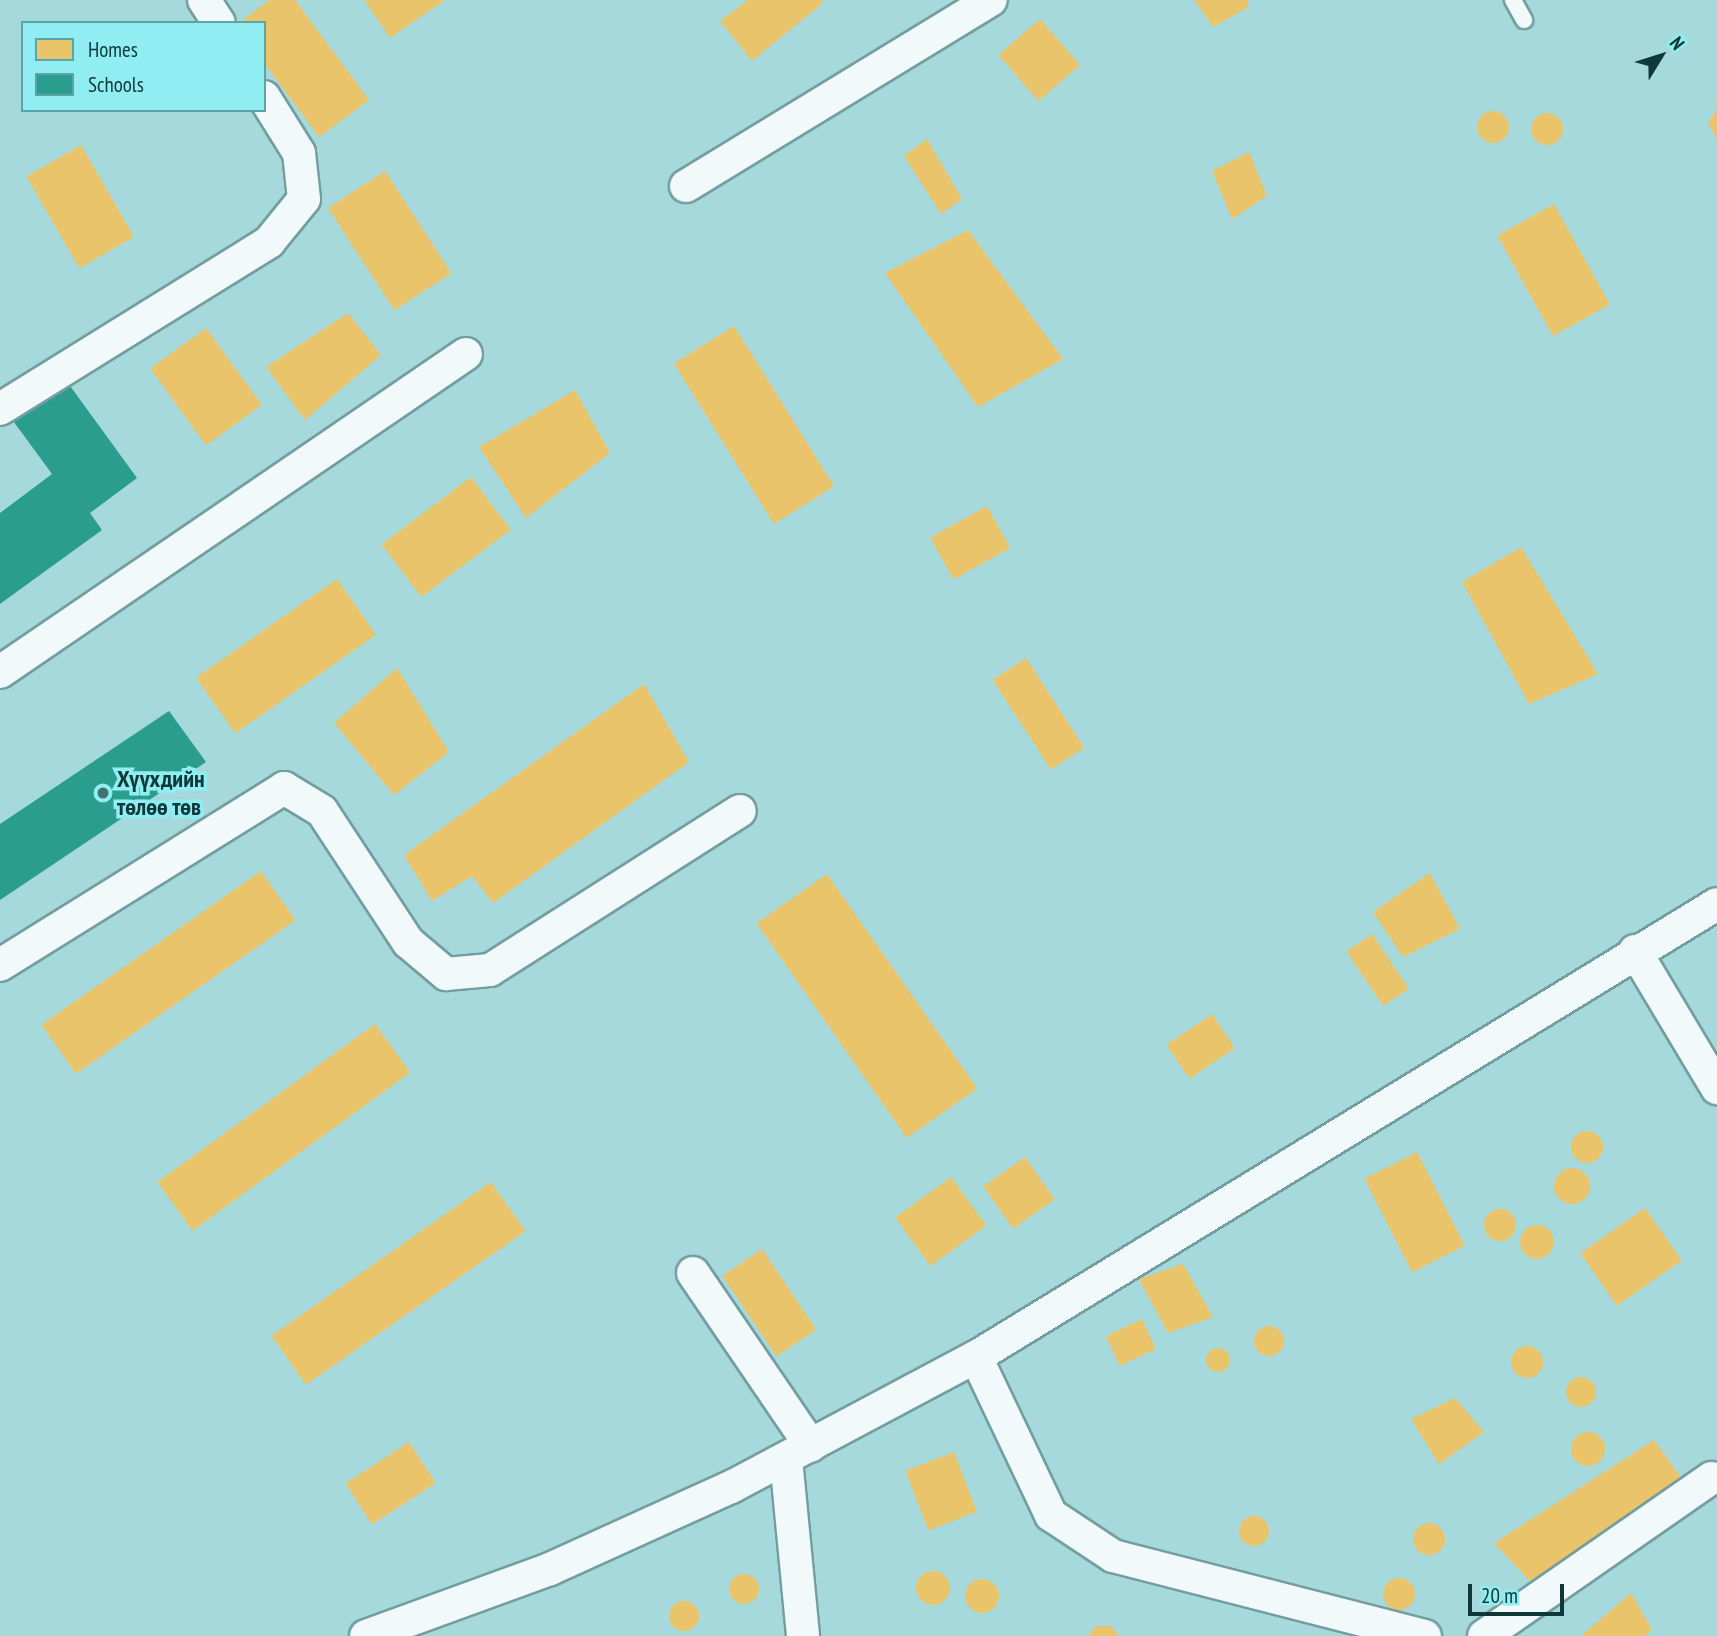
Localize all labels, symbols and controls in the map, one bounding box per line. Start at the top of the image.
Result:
legend [21,21,266,112]
north arrow [1626,21,1696,91]
text: N [1665,32,1690,54]
text: Homes [88,36,138,63]
text: Schools [88,71,144,98]
place label: Хүүхдийн төлөө төв [117,765,205,821]
marker: Хүүхдийн төлөө төв [95,785,111,801]
scale bar [1472,1570,1568,1614]
text: 20 m [1481,1582,1518,1609]

